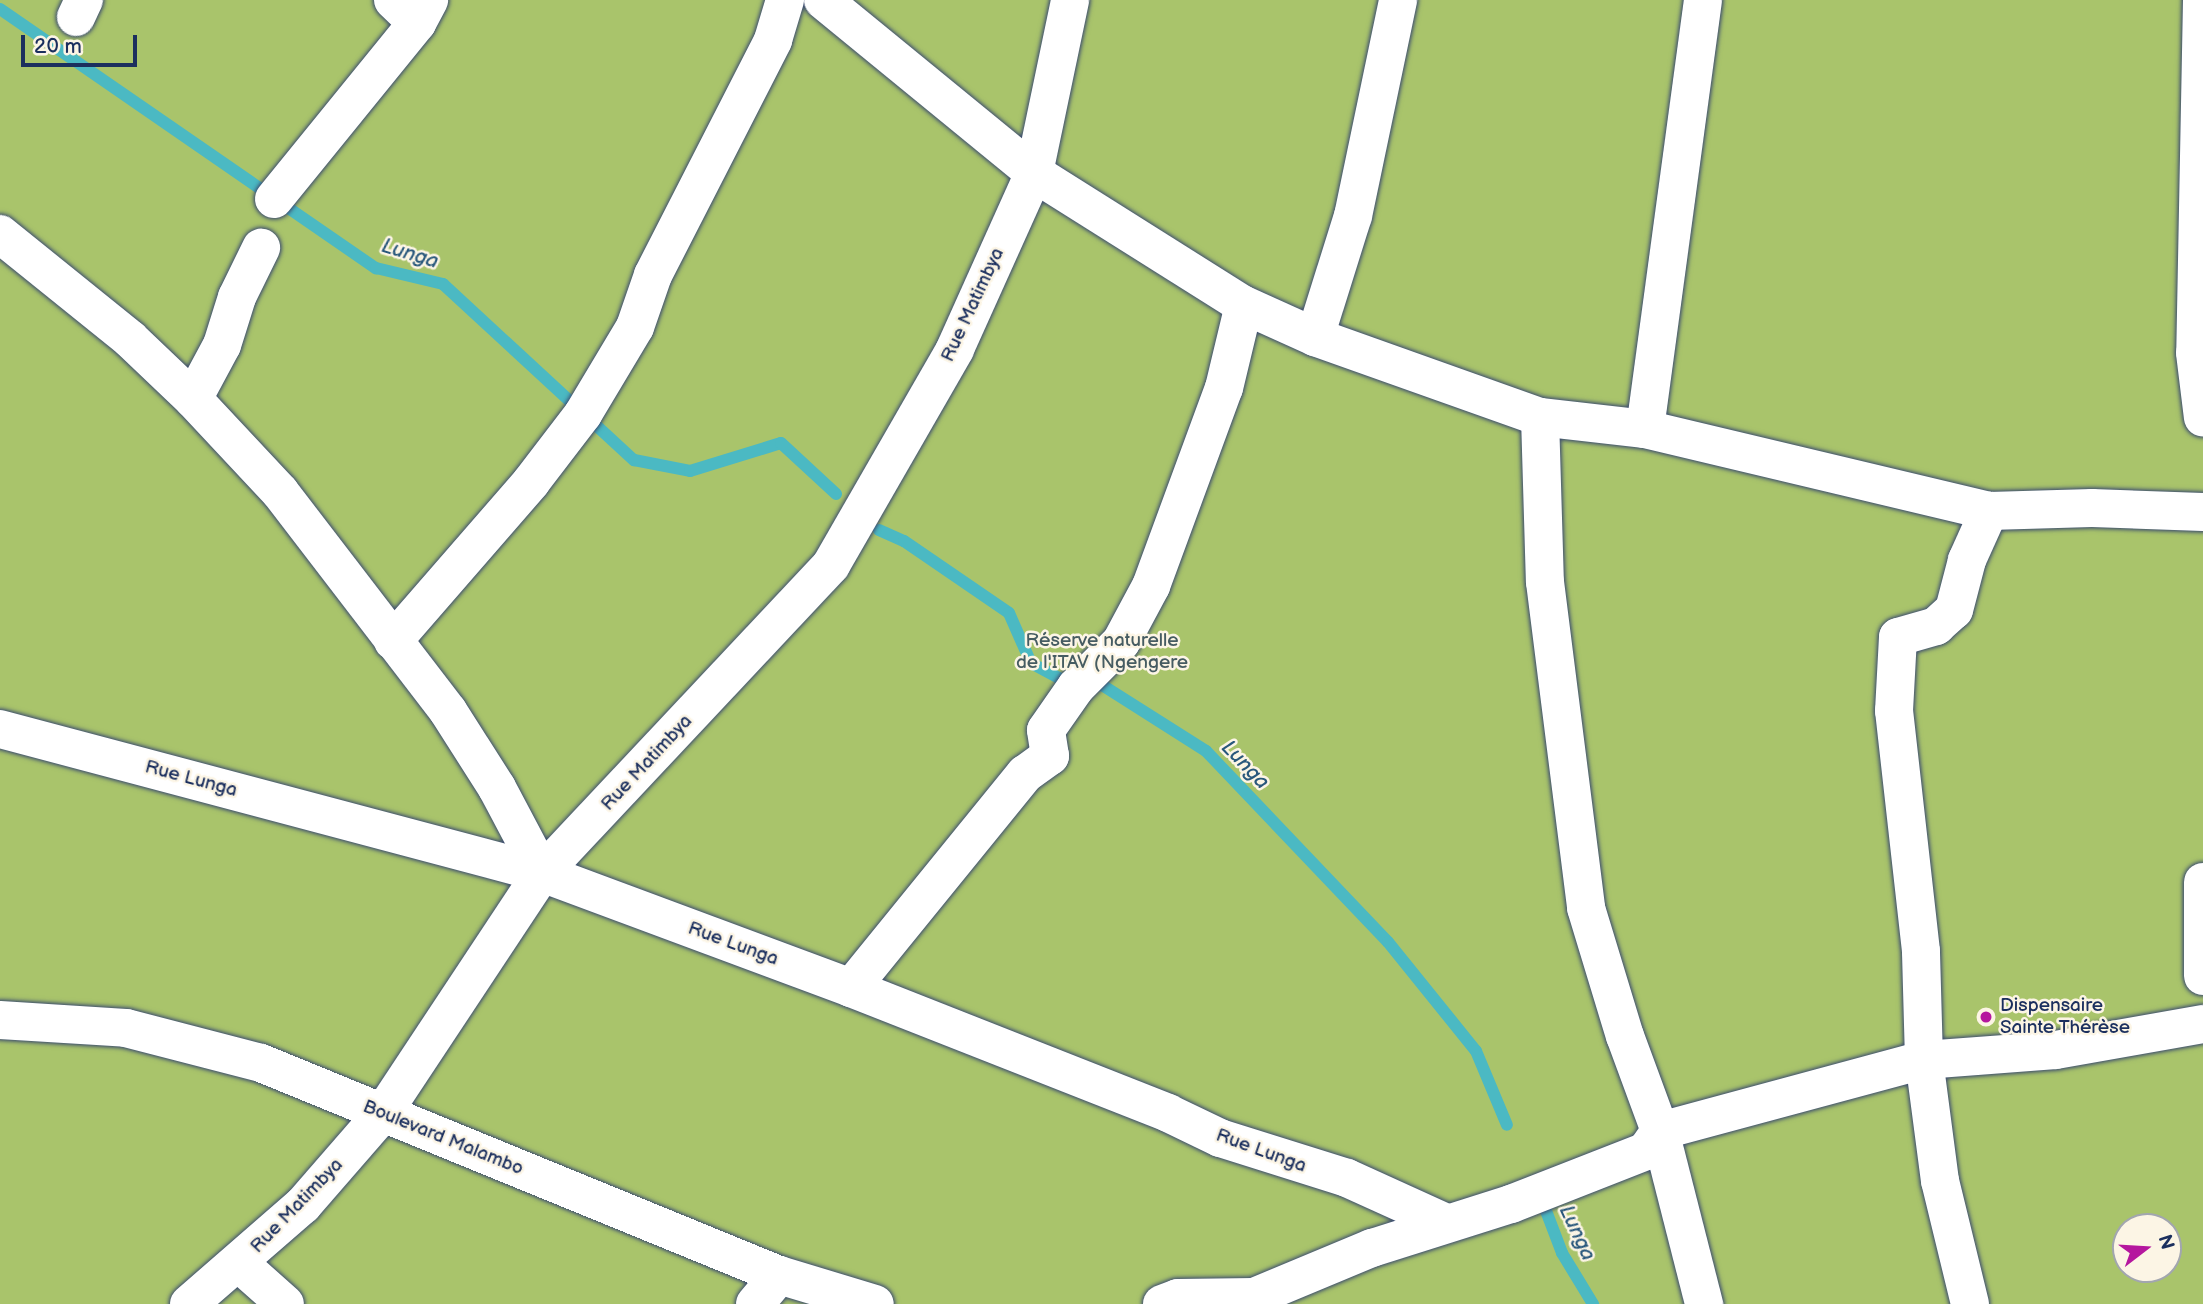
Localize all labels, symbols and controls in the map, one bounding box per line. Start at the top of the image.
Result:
scale bar [24,21,140,65]
text: 20 m [34,34,82,59]
water label: Lunga [378,233,442,275]
street label: Rue Matimbya [937,244,1009,366]
park label: Réserve naturelle de l'ITAV (Ngengere [1016,630,1188,674]
street label: Rue Matimbya [597,710,697,816]
water label: Lunga [1216,735,1274,795]
street label: Rue Lunga [142,756,240,802]
street label: Rue Lunga [685,917,781,971]
place label: Dispensaire Sainte Thérèse [2000,995,2131,1039]
marker: Dispensaire Sainte Thérèse [1978,1009,1994,1025]
street label: Boulevard Malambo [359,1095,527,1181]
street label: Rue Lunga [1213,1124,1309,1178]
street label: Rue Matimbya [246,1154,348,1258]
water label: Lunga [1553,1201,1601,1265]
north arrow [2112,1213,2182,1283]
text: N [2153,1232,2179,1252]

